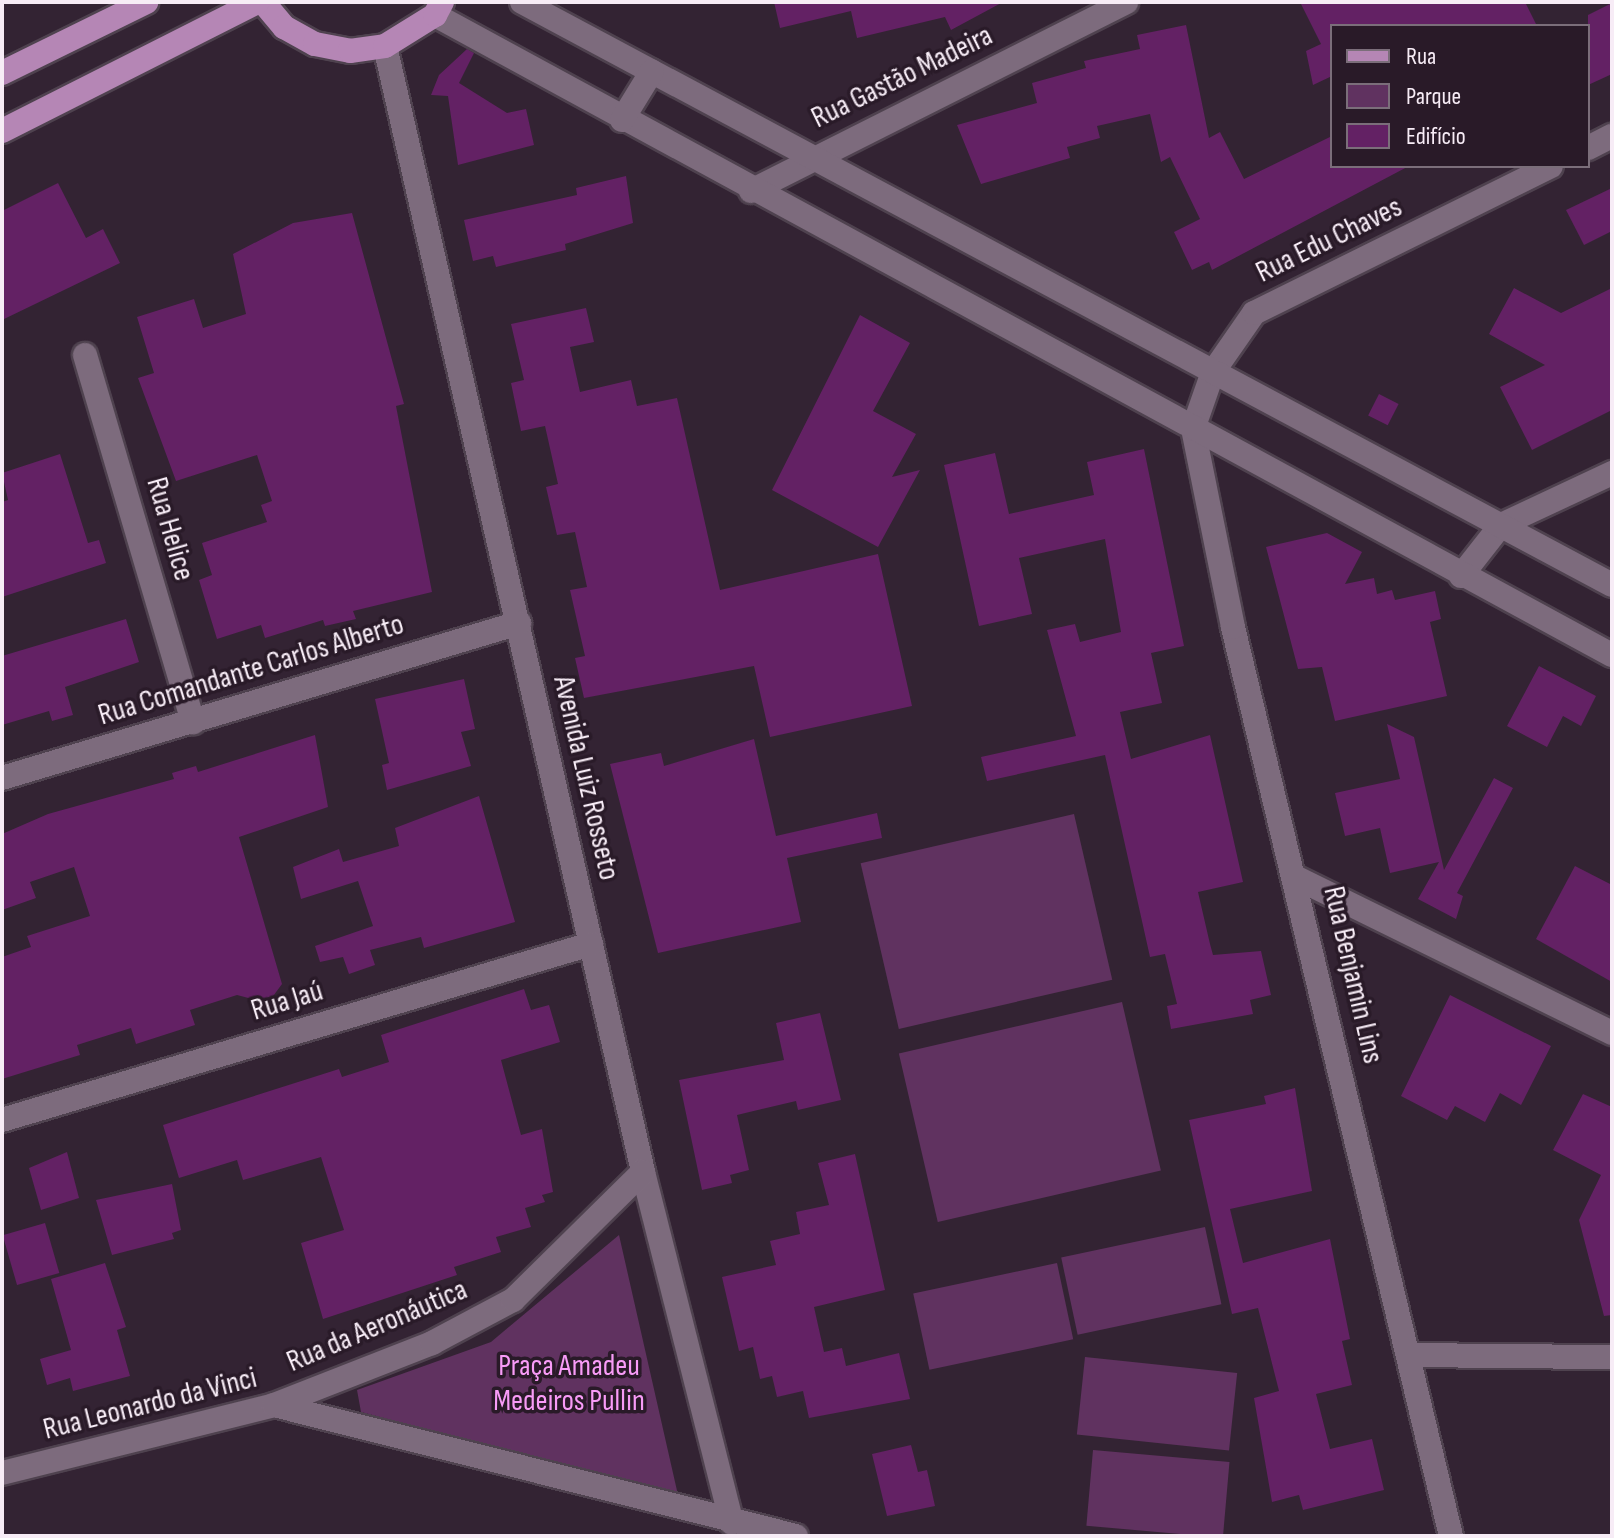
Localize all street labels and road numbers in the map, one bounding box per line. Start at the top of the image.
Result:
street label: Rua Gastão Madeira [806,18,998,136]
street label: Rua Edu Chaves [1250,189,1408,291]
street label: Rua Helice [138,473,202,585]
street label: Rua Comandante Carlos Alberto [94,606,408,734]
street label: Avenida Luiz Rosseto [545,672,627,884]
street label: Rua Benjamin Lins [1315,883,1391,1067]
street label: Rua Jaú [247,973,327,1029]
street label: Rua da Aeronáutica [281,1272,473,1380]
street label: Rua Leonardo da Vinci [40,1360,260,1448]

